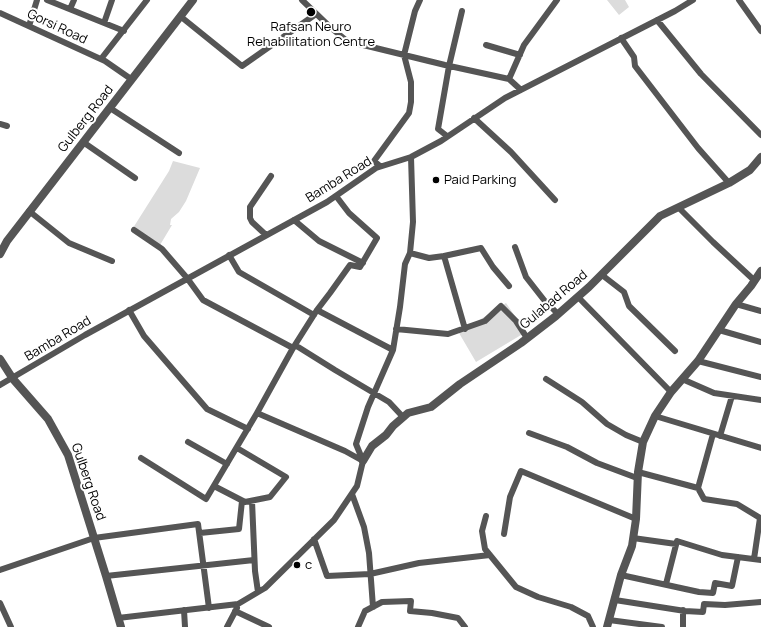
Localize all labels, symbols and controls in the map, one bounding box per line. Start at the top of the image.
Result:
street label: Gorsi Road [24,6,90,48]
marker: Rafsan Neuro Rehabilitation Centre [305,6,317,18]
place label: Rafsan Neuro Rehabilitation Centre [247,19,375,50]
street label: Gulberg Road [55,82,117,156]
street label: Bamba Road [303,154,375,206]
place label: Paid Parking [444,172,516,188]
marker: Paid Parking [431,175,441,185]
street label: Gulabad Road [517,267,591,333]
street label: Bamba Road [22,313,94,365]
street label: Gulberg Road [67,441,109,523]
place label: c [305,557,312,573]
marker: c [292,560,302,570]

